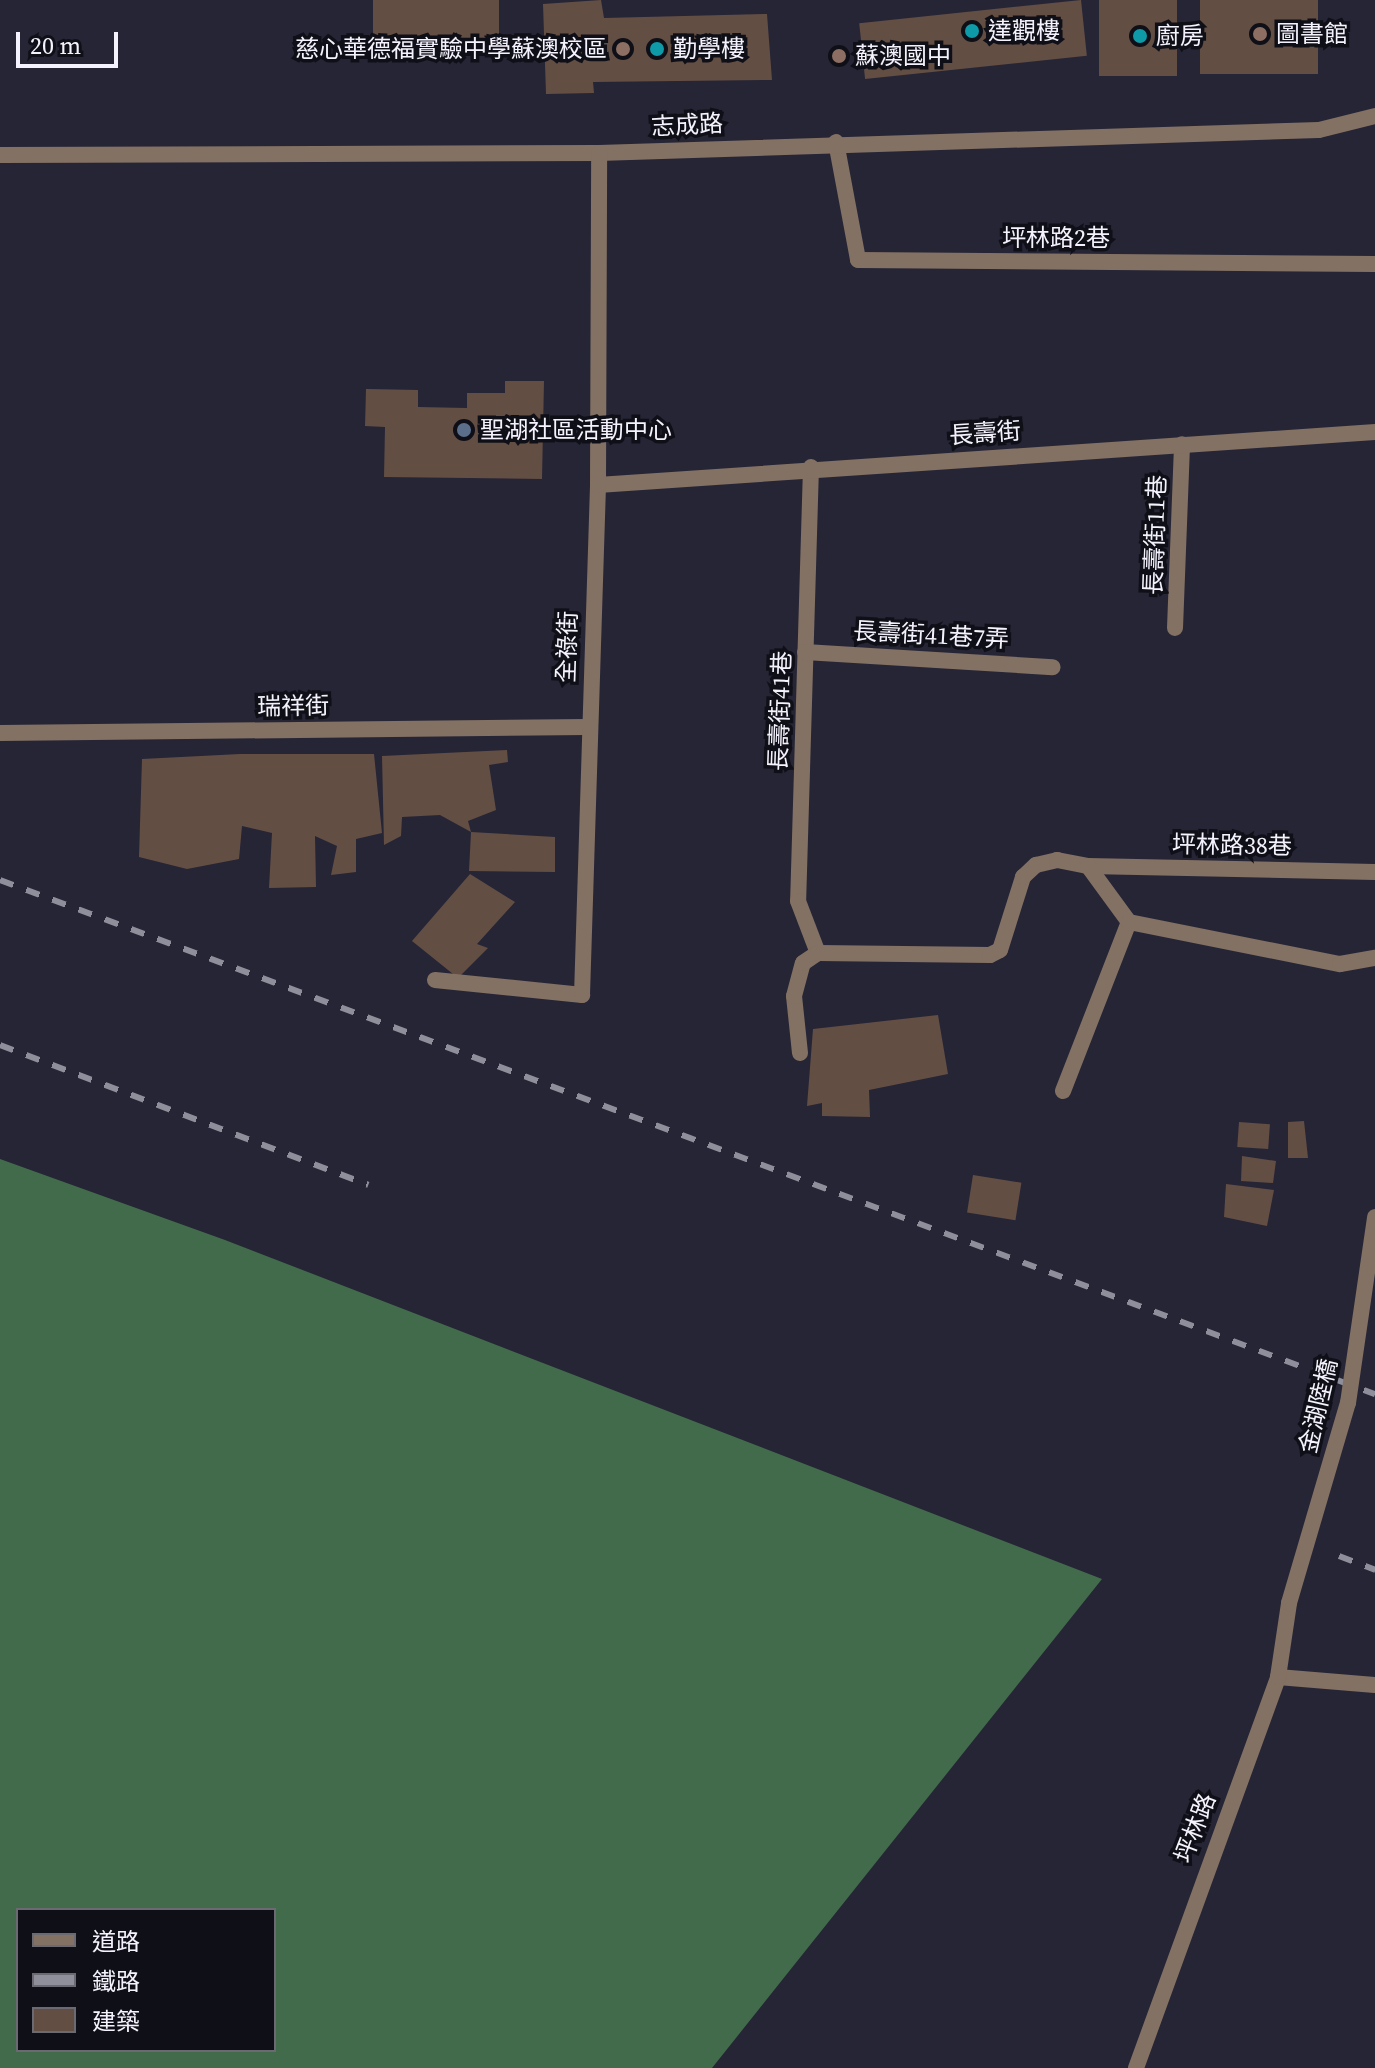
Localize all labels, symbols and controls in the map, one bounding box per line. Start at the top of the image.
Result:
scale bar [20,16,122,66]
place label: 達觀樓 [988,17,1060,45]
place label: 圖書館 [1276,20,1348,48]
marker: 達觀樓 [963,22,981,40]
place label: 廚房 [1156,22,1204,50]
marker: 圖書館 [1251,25,1269,43]
marker: 廚房 [1131,27,1149,45]
text: 20 m [30,29,81,62]
place label: 慈心華德福實驗中學蘇澳校區 [295,35,607,63]
place label: 勤學樓 [673,35,745,63]
marker: 慈心華德福實驗中學蘇澳校區 [614,40,632,58]
marker: 勤學樓 [648,40,666,58]
place label: 蘇澳國中 [855,42,951,70]
marker: 蘇澳國中 [830,47,848,65]
street label: 志成路 [650,109,724,141]
street label: 坪林路2巷 [1002,224,1110,252]
place label: 聖湖社區活動中心 [480,416,672,444]
street label: 長壽街 [948,416,1022,450]
marker: 聖湖社區活動中心 [455,421,473,439]
street label: 長壽街11巷 [1139,475,1171,595]
street label: 全祿街 [551,611,583,683]
street label: 長壽街41巷7弄 [852,617,1010,653]
street label: 長壽街41巷 [764,651,796,771]
street label: 瑞祥街 [257,691,329,721]
street label: 坪林路38巷 [1172,830,1292,860]
street label: 金湖陸橋 [1293,1356,1343,1456]
street label: 坪林路 [1169,1789,1221,1867]
legend [16,1908,276,2052]
text: 道路 [92,1925,140,1958]
text: 鐵路 [92,1965,140,1998]
text: 建築 [92,2005,140,2038]

